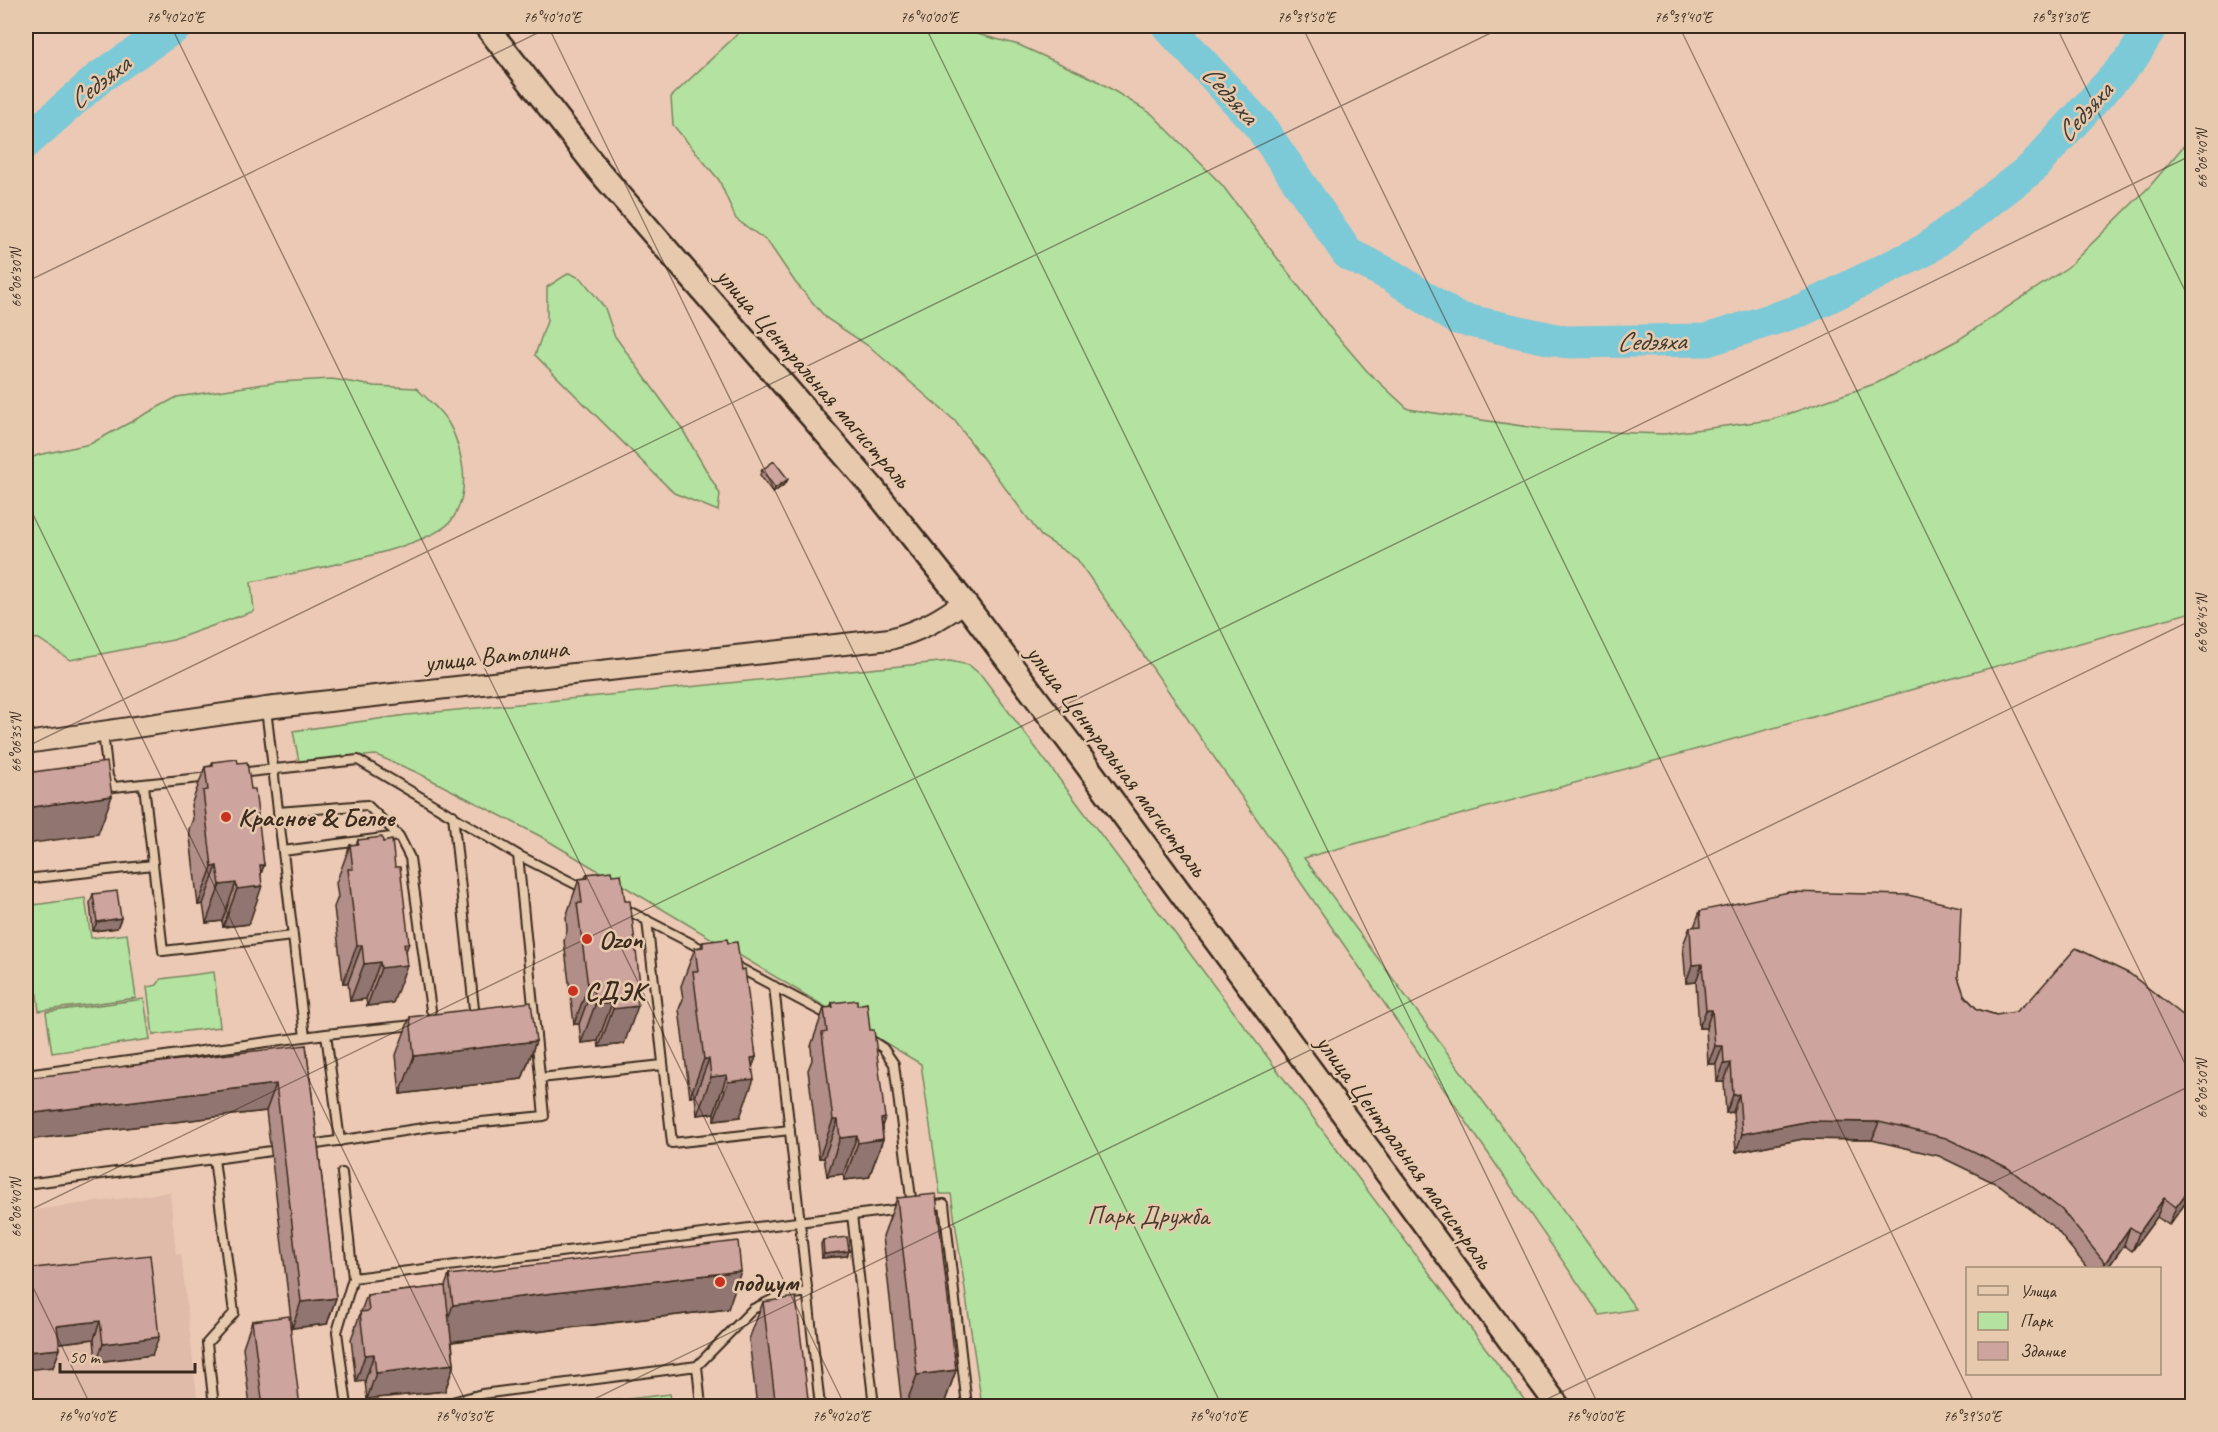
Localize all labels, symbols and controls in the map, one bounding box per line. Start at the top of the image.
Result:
text: 76°40'20"E [146,8,206,27]
text: 76°40'10"E [523,8,583,27]
text: 76°40'00"E [900,8,960,27]
text: 76°39'50"E [1277,8,1337,27]
text: 76°39'40"E [1654,8,1714,27]
text: 76°39'30"E [2031,8,2091,27]
water label: Седэяха [61,46,138,117]
water label: Седэяха [1194,57,1267,133]
water label: Седэяха [2048,73,2121,149]
text: 66°06'40"N [2193,126,2212,189]
text: 66°06'30"N [7,245,26,308]
street label: улица Центральная магистраль [708,259,920,496]
water label: Седэяха [1616,323,1688,359]
text: 66°06'45"N [2193,591,2212,654]
street label: улица Ватолина [421,631,571,680]
street label: улица Центральная магистраль [1018,636,1216,884]
text: 66°06'35"N [7,710,26,773]
place label: Красное & Белое [238,801,397,834]
marker: Красное & Белое [219,810,233,824]
place label: Ozon [599,923,644,956]
marker: Ozon [580,932,594,946]
place label: СДЭК [585,975,650,1008]
marker: СДЭК [566,984,580,998]
street label: улица Центральная магистраль [1307,1026,1502,1276]
text: 66°06'50"N [2193,1056,2212,1119]
text: 66°06'40"N [7,1175,26,1238]
park label: Парк Дружба [1087,1199,1211,1232]
place label: подиум [732,1266,799,1299]
legend [1966,1267,2161,1375]
marker: подиум [713,1275,727,1289]
text: Улица [2020,1280,2057,1302]
text: Парк [2020,1310,2054,1332]
scale bar [60,1336,195,1374]
text: Здание [2020,1340,2066,1362]
text: 50 m [69,1346,102,1368]
text: 76°40'40"E [58,1407,118,1426]
text: 76°40'30"E [435,1407,495,1426]
text: 76°40'20"E [812,1407,872,1426]
text: 76°40'10"E [1189,1407,1249,1426]
text: 76°40'00"E [1566,1407,1626,1426]
text: 76°39'50"E [1943,1407,2003,1426]

